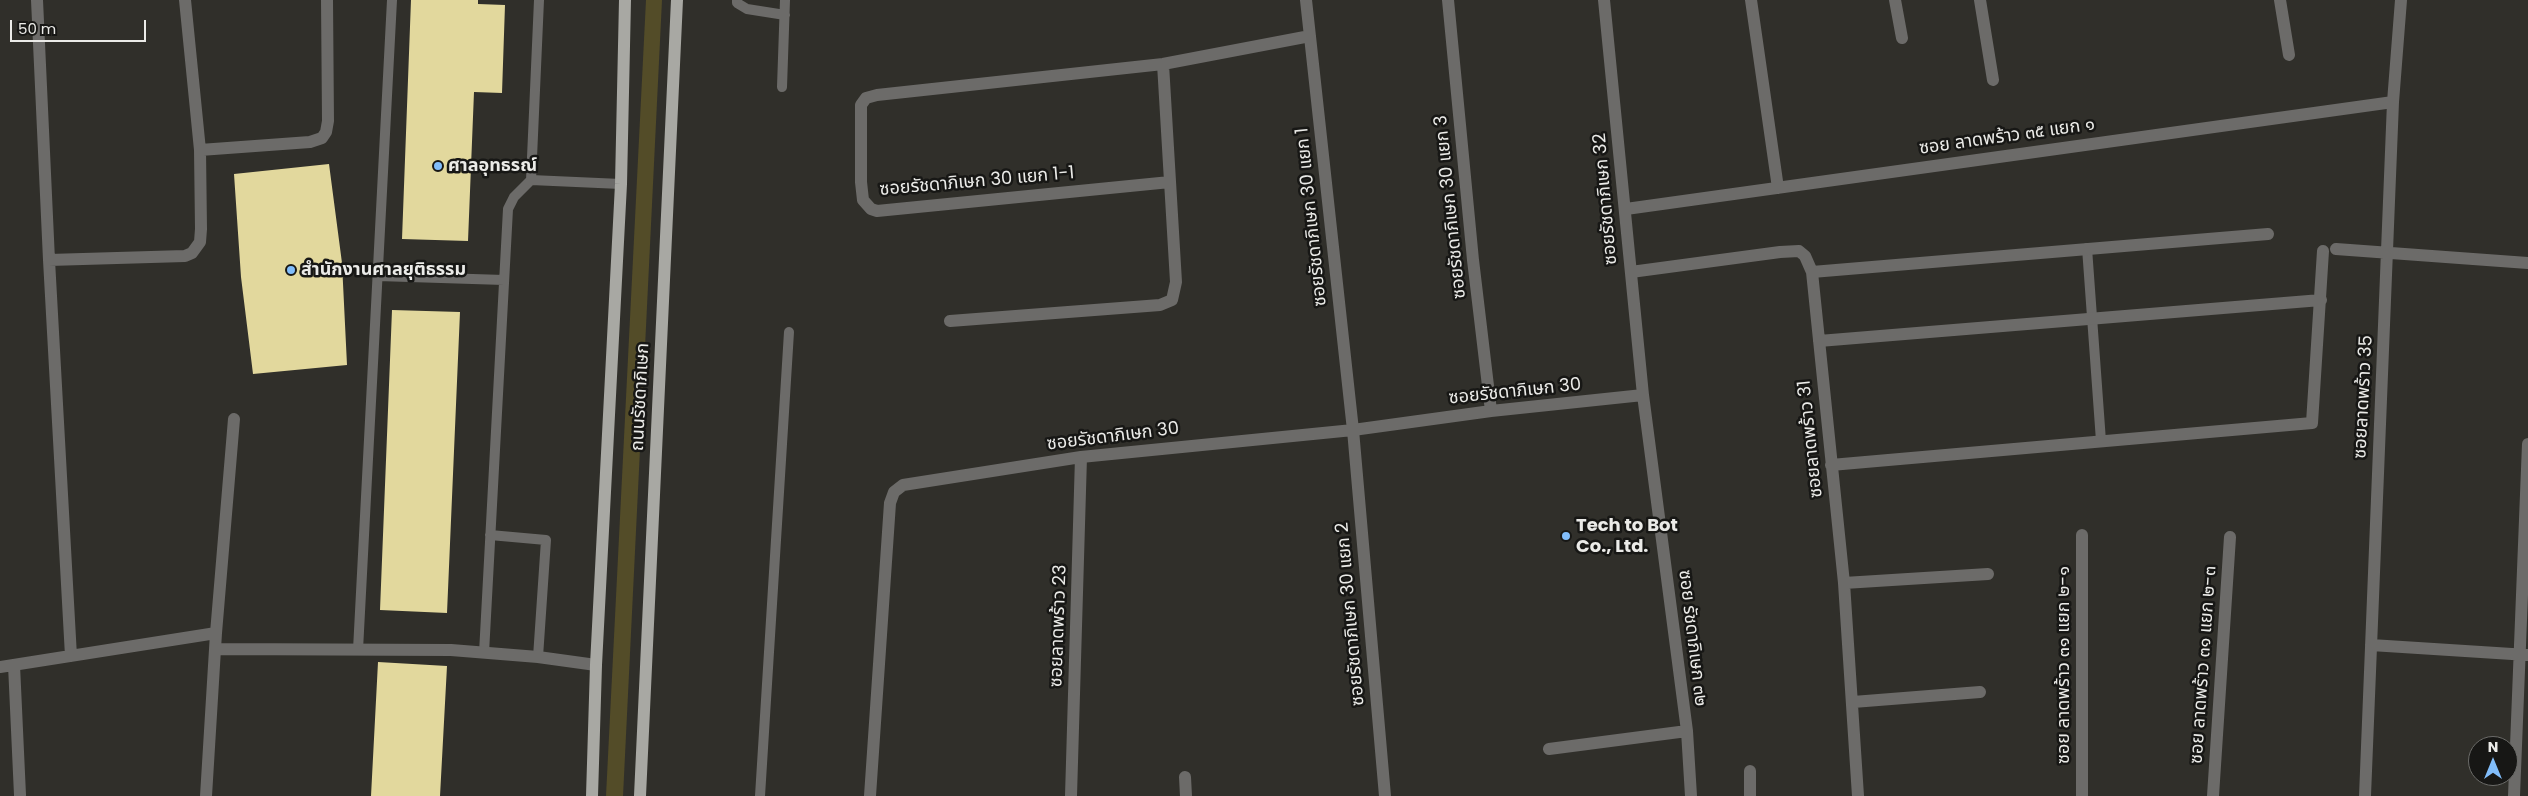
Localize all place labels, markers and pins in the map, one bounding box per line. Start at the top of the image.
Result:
place label: ศาลอุทธรณ์ [448,155,537,177]
marker: ศาลอุทธรณ์ [432,160,444,172]
place label: สำนักงานศาลยุติธรรม [301,259,466,281]
marker: สำนักงานศาลยุติธรรม [285,264,297,276]
place label: Tech to Bot Co., Ltd. [1576,515,1678,558]
marker: Tech to Bot Co., Ltd. [1560,530,1572,542]

